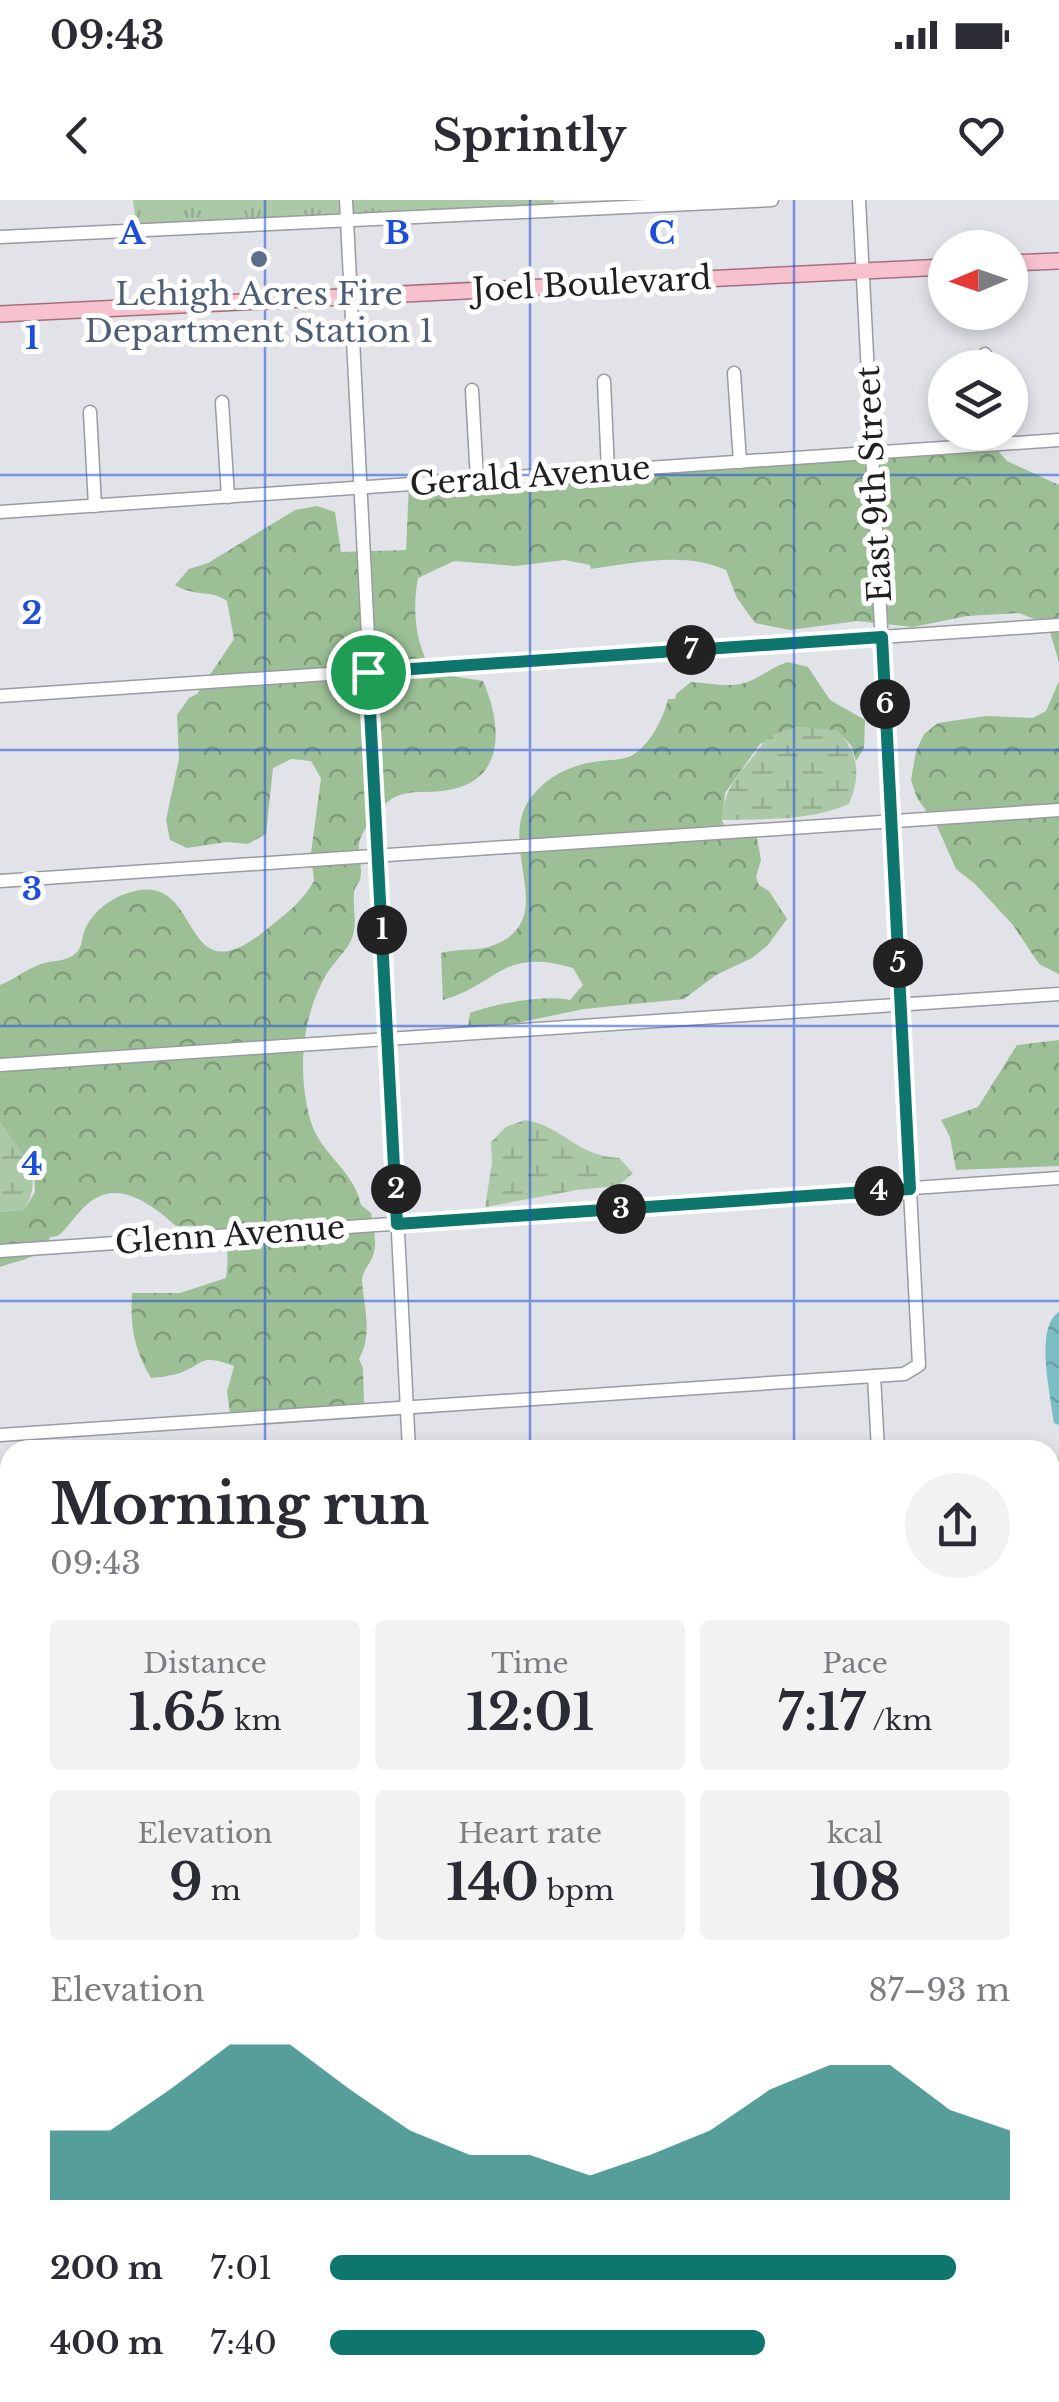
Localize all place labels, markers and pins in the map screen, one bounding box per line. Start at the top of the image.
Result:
marker: Lehigh Acres Fire Department Station 1 [248,248,270,270]
place label: Lehigh Acres Fire Department Station 1 [84,274,434,351]
pin: 7 [666,625,716,675]
pin [326,630,411,715]
pin: 6 [860,679,910,729]
pin: 1 [357,905,407,955]
pin: 5 [873,938,923,988]
pin: 2 [371,1164,421,1214]
pin: 4 [854,1166,904,1216]
pin: 3 [596,1184,646,1234]

